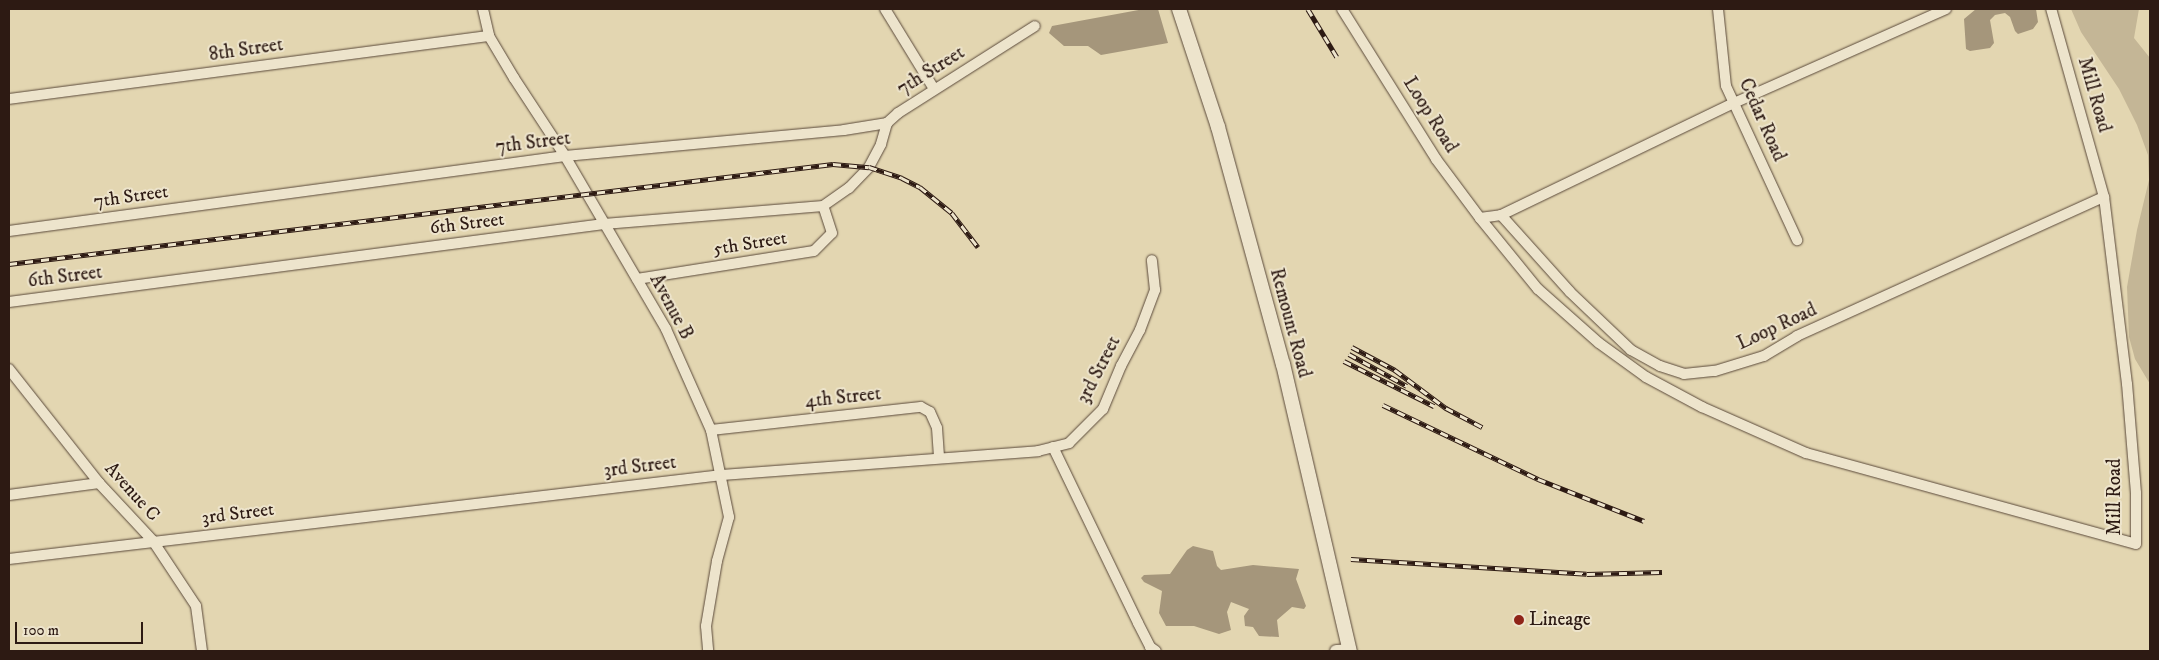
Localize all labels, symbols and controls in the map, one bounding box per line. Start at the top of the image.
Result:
street label: 8th Street [207,34,285,66]
street label: 7th Street [893,41,969,101]
street label: Mill Road [2072,55,2116,135]
street label: Loop Road [1398,73,1462,157]
street label: Cedar Road [1734,75,1790,165]
street label: 7th Street [494,127,572,159]
street label: 7th Street [92,180,170,214]
street label: 6th Street [428,208,506,240]
street label: 5th Street [711,227,789,261]
street label: 6th Street [26,261,104,293]
street label: Remount Road [1264,266,1316,380]
street label: Avenue B [644,270,698,344]
street label: Loop Road [1734,299,1820,355]
street label: 3rd Street [1072,332,1126,408]
street label: 4th Street [804,383,882,413]
street label: 3rd Street [603,451,677,483]
street label: Avenue C [100,458,164,526]
street label: Mill Road [2104,458,2126,536]
street label: 3rd Street [201,498,275,530]
place label: Lineage [1529,609,1591,631]
scale bar [18,612,145,644]
marker: Lineage [1513,614,1525,626]
text: 100 m [23,621,59,640]

